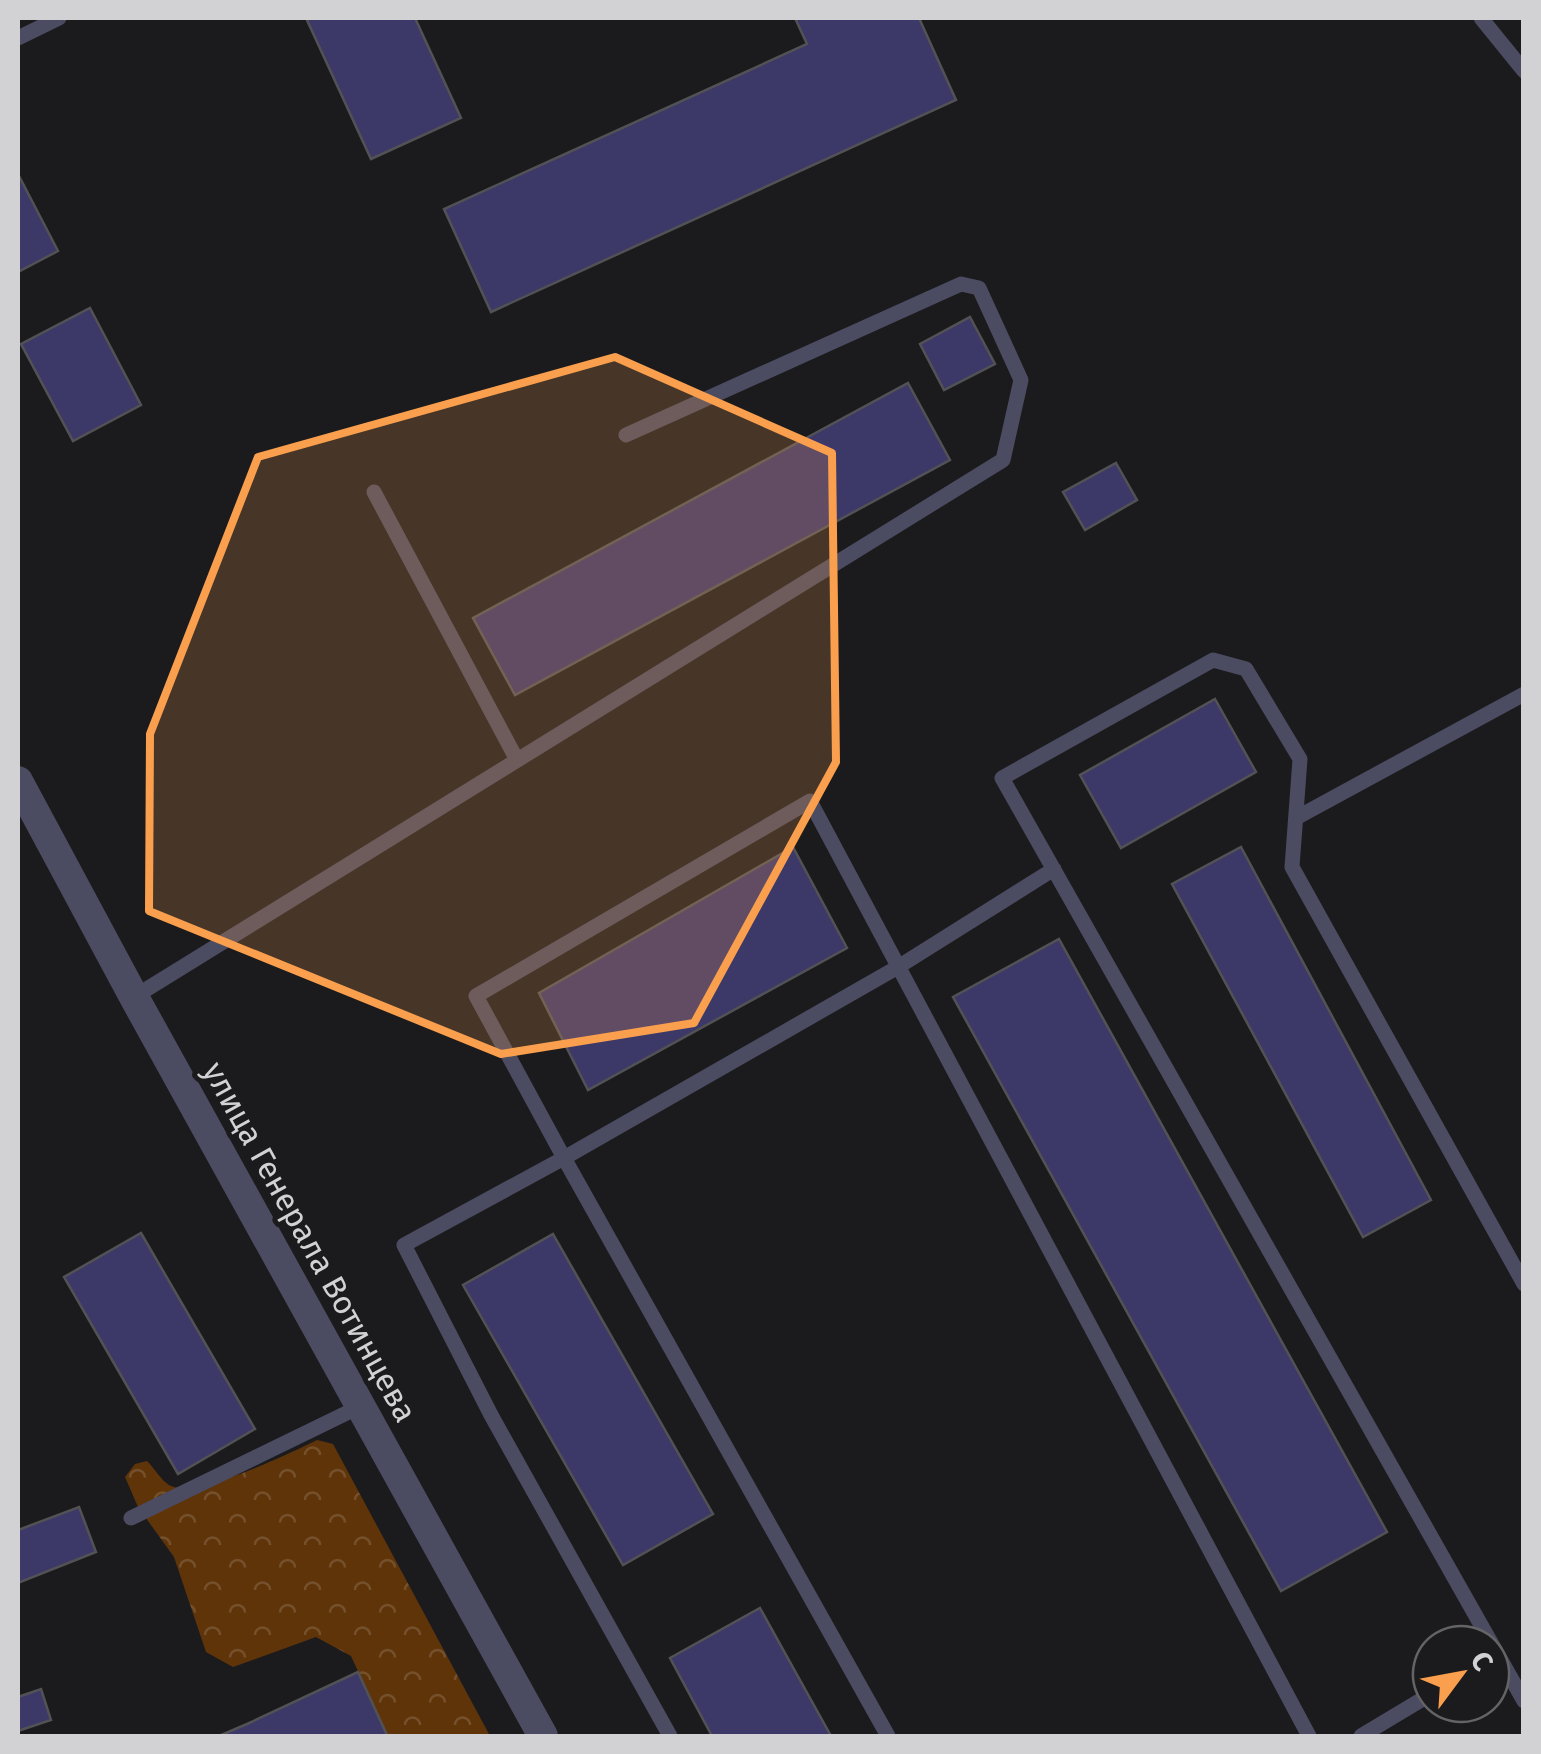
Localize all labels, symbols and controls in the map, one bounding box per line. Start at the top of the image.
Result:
street label: улица Генерала Вотинцева [195,1055,425,1429]
north arrow [1411,1624,1511,1724]
text: С [1464,1645,1500,1677]

